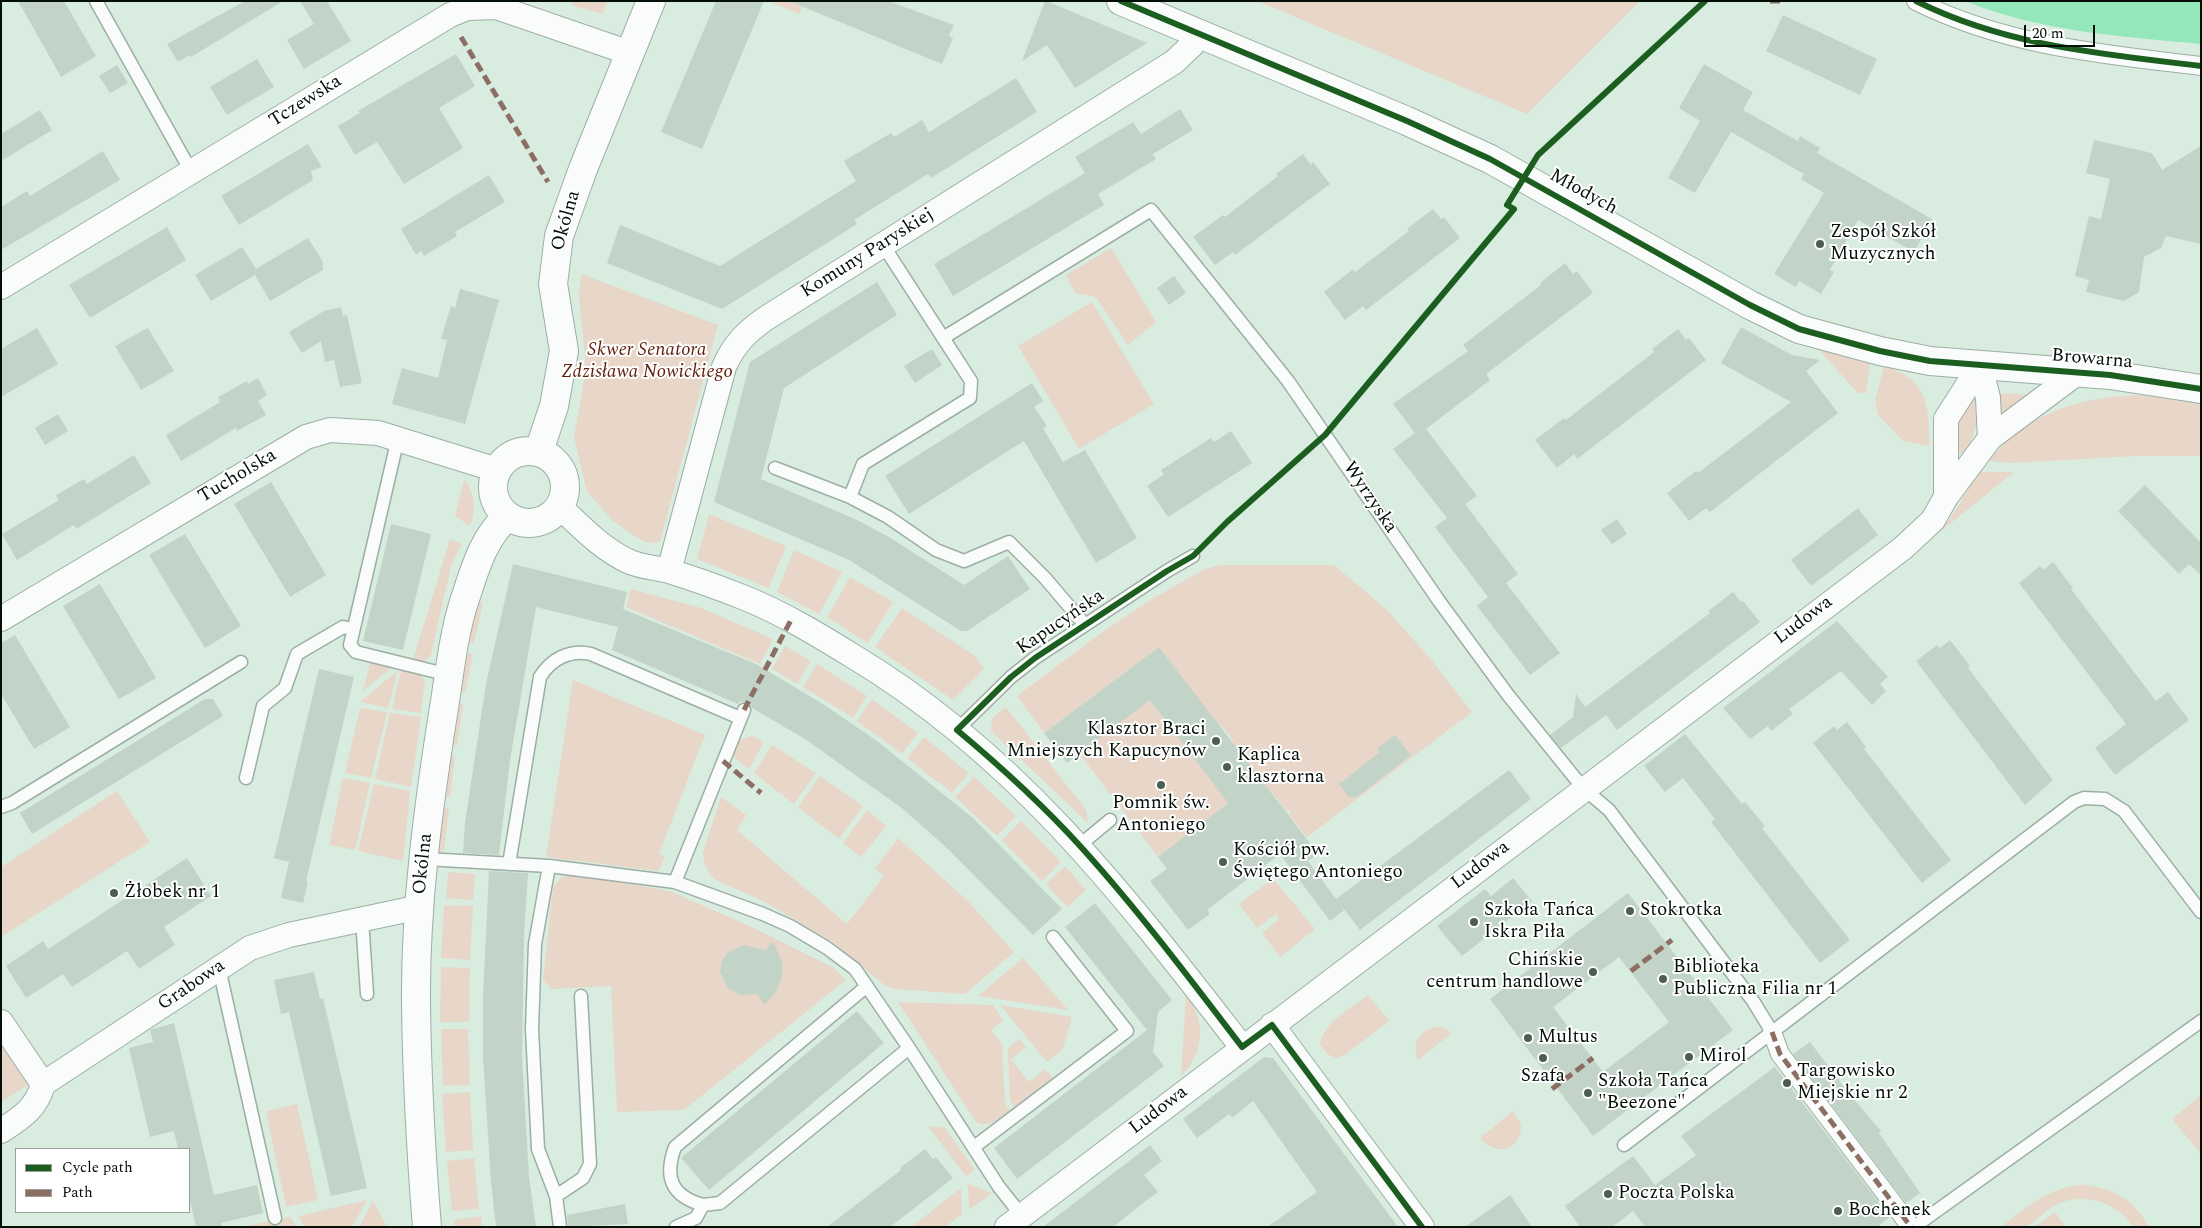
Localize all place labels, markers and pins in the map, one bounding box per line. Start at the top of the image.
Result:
place label: Zespół Szkół Muzycznych [1830,222,1936,266]
marker: Zespół Szkół Muzycznych [1814,238,1826,250]
place label: Klasztor Braci Mniejszych Kapucynów [1007,719,1206,763]
marker: Klasztor Braci Mniejszych Kapucynów [1210,735,1222,747]
place label: Kaplica klasztorna [1237,745,1324,789]
marker: Kaplica klasztorna [1221,761,1233,773]
marker: Pomnik św. Antoniego [1155,779,1167,791]
place label: Pomnik św. Antoniego [1112,793,1210,837]
place label: Kościół pw. Świętego Antoniego [1233,840,1403,884]
marker: Kościół pw. Świętego Antoniego [1217,856,1229,868]
place label: Żłobek nr 1 [124,882,220,904]
marker: Żłobek nr 1 [108,887,120,899]
place label: Szkoła Tańca Iskra Piła [1484,900,1594,944]
place label: Stokrotka [1640,900,1722,922]
marker: Stokrotka [1624,905,1636,917]
marker: Szkoła Tańca Iskra Piła [1468,916,1480,928]
place label: Chińskie centrum handlowe [1426,950,1583,994]
place label: Biblioteka Publiczna Filia nr 1 [1673,957,1837,1001]
marker: Chińskie centrum handlowe [1587,966,1599,978]
marker: Biblioteka Publiczna Filia nr 1 [1657,973,1669,985]
place label: Multus [1538,1027,1598,1049]
marker: Multus [1522,1032,1534,1044]
place label: Mirol [1699,1046,1747,1068]
marker: Mirol [1683,1051,1695,1063]
marker: Szafa [1537,1052,1549,1064]
place label: Targowisko Miejskie nr 2 [1797,1061,1908,1105]
place label: Szafa [1521,1066,1565,1088]
place label: Szkoła Tańca "Beezone" [1598,1071,1708,1115]
marker: Targowisko Miejskie nr 2 [1781,1077,1793,1089]
marker: Szkoła Tańca "Beezone" [1582,1087,1594,1099]
place label: Poczta Polska [1618,1183,1735,1205]
marker: Poczta Polska [1602,1188,1614,1200]
place label: Bochenek [1848,1200,1931,1222]
marker: Bochenek [1832,1205,1844,1217]

